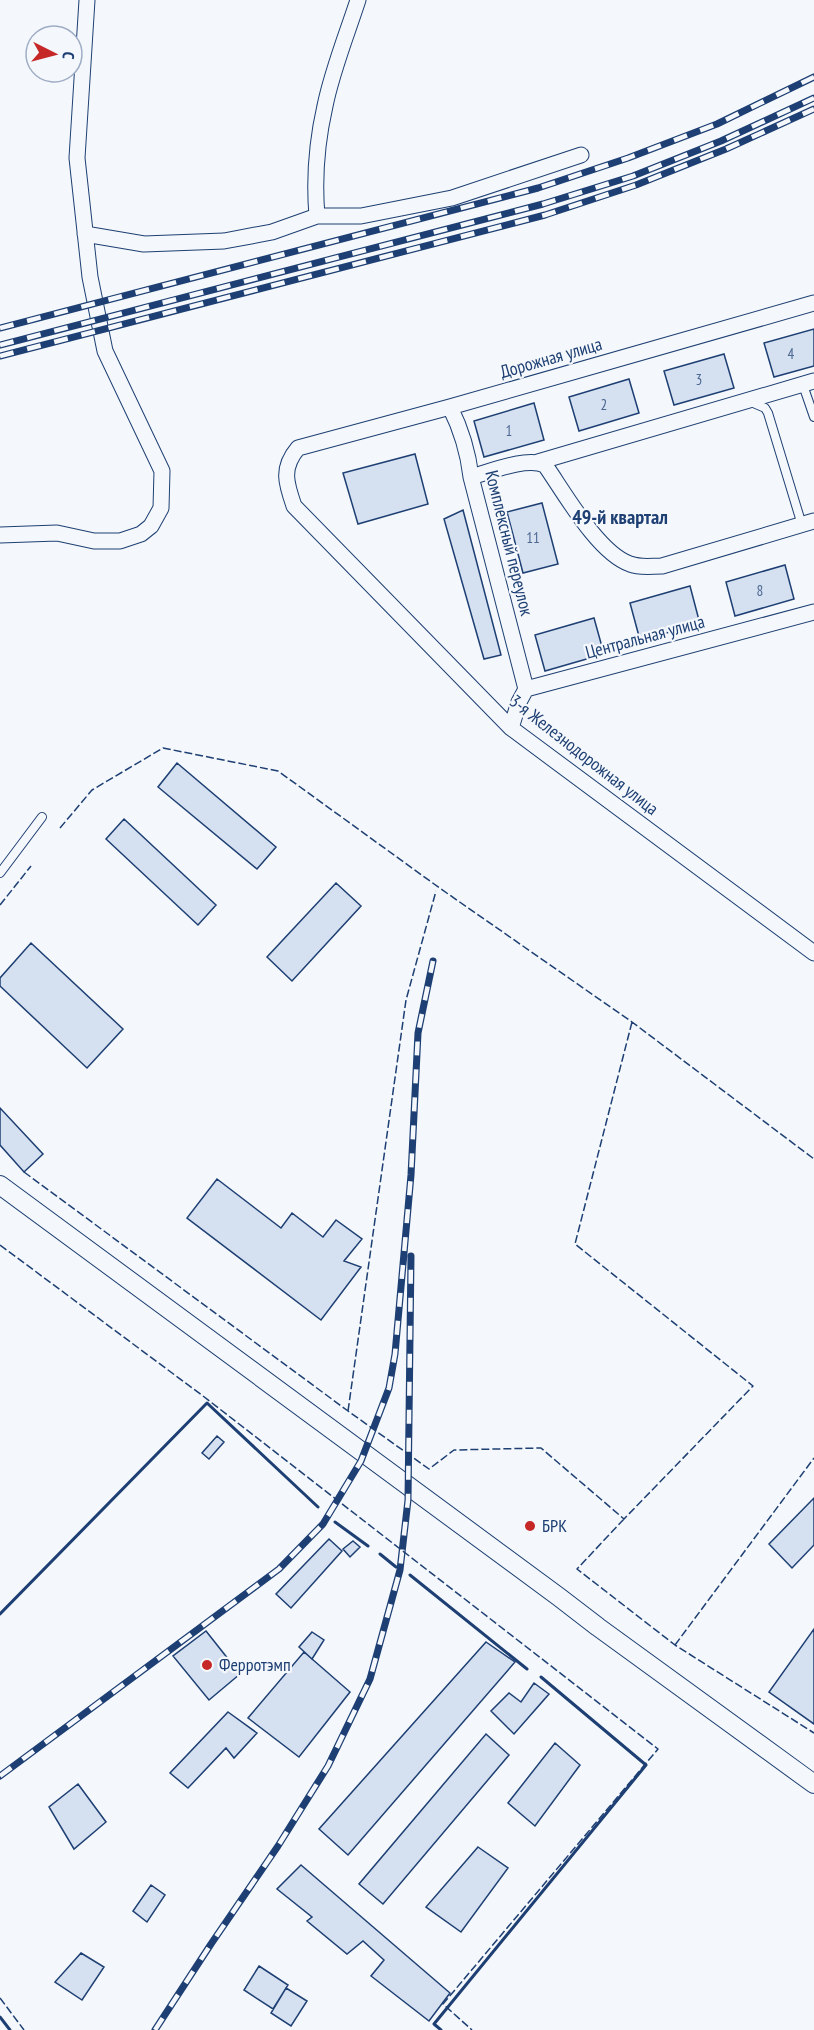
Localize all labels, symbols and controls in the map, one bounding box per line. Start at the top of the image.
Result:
north arrow [24,24,84,84]
text: С [59,51,79,61]
street label: Дорожная улица [497,332,605,383]
house number: 4 [788,344,795,363]
house number: 3 [696,370,702,389]
house number: 2 [601,395,607,414]
house number: 1 [506,421,512,440]
street label: Комплексный переулок [480,468,539,618]
district label: 49-й квартал [572,504,668,530]
house number: 11 [526,528,540,547]
house number: 8 [757,581,763,600]
street label: Центральная улица [583,610,707,663]
street label: 3-я Железнодорожная улица [505,689,663,820]
place label: БРК [542,1514,567,1537]
marker: БРК [523,1519,537,1533]
place label: Ферротэмп [219,1653,291,1676]
marker: Ферротэмп [200,1658,214,1672]

